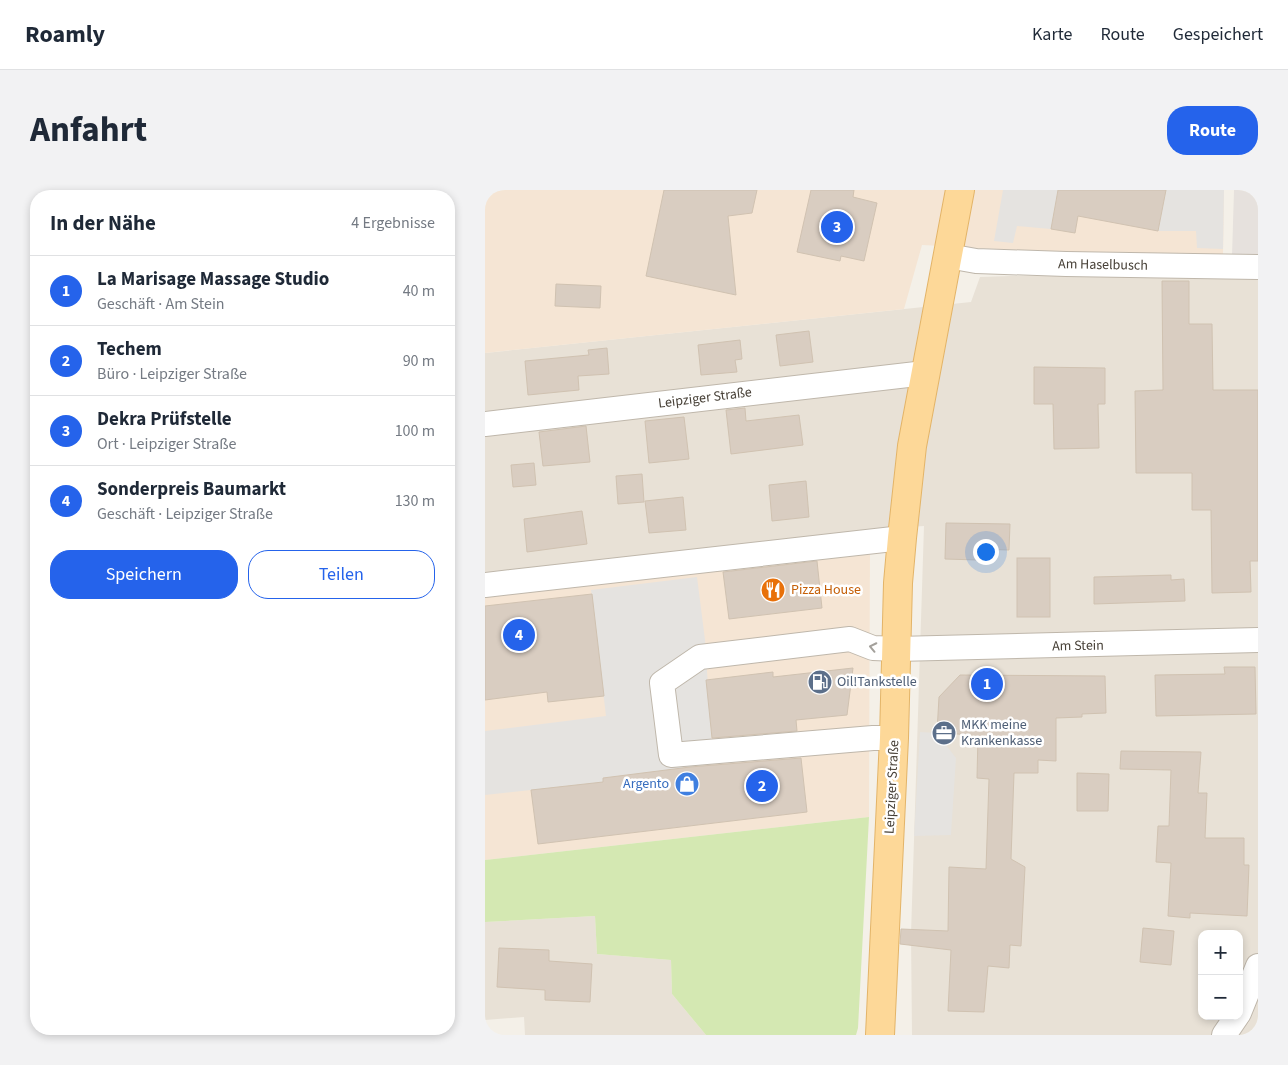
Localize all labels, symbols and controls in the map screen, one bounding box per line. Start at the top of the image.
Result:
text: Roamly [25,17,105,52]
text: Karte [1032,22,1072,47]
text: Route [1100,22,1145,47]
text: Gespeichert [1173,22,1263,47]
text: Anfahrt [30,105,147,155]
button: Route [1167,106,1258,155]
text: In der Nähe [50,208,156,238]
pin: 3 [821,208,853,246]
text: 4 Ergebnisse [351,212,435,234]
street label: Am Haselbusch [1058,254,1148,276]
text: La Marisage Massage Studio [97,266,329,293]
text: 1 [62,280,70,302]
text: 40 m [403,280,435,302]
text: Geschäft · Am Stein [97,293,225,315]
text: Techem [97,336,162,363]
text: 2 [62,350,70,372]
text: 90 m [403,350,435,372]
text: Büro · Leipziger Straße [97,363,247,385]
street label: Leipziger Straße [657,382,753,414]
text: Dekra Prüfstelle [97,406,232,433]
text: 3 [62,420,70,442]
text: 100 m [395,420,435,442]
text: Ort · Leipziger Straße [97,433,236,455]
text: Sonderpreis Baumarkt [97,476,286,503]
text: 4 [62,490,70,512]
text: 130 m [395,490,435,512]
text: Geschäft · Leipziger Straße [97,503,273,525]
your location [973,539,999,565]
button: Speichern [50,550,238,599]
button: Teilen [248,550,435,599]
restaurant icon: Pizza House [760,577,786,603]
place label: Pizza House [791,580,861,600]
pin: 4 [503,616,535,654]
street label: Am Stein [1052,636,1104,656]
one-way arrow [869,642,878,653]
pin: 1 [971,665,1003,703]
fuel station icon: Oil!Tankstelle [807,669,833,695]
place label: Oil!Tankstelle [837,672,917,692]
place label: MKK meine Krankenkasse [961,715,1042,751]
office icon: MKK meine Krankenkasse [931,720,957,746]
street label: Leipziger Straße [880,739,904,834]
pin: 2 [746,767,778,805]
shop icon: Argento [674,771,700,797]
place label: Argento [623,774,669,794]
map controls [1198,930,1243,1020]
button: + [1198,930,1243,975]
button: − [1198,975,1243,1020]

